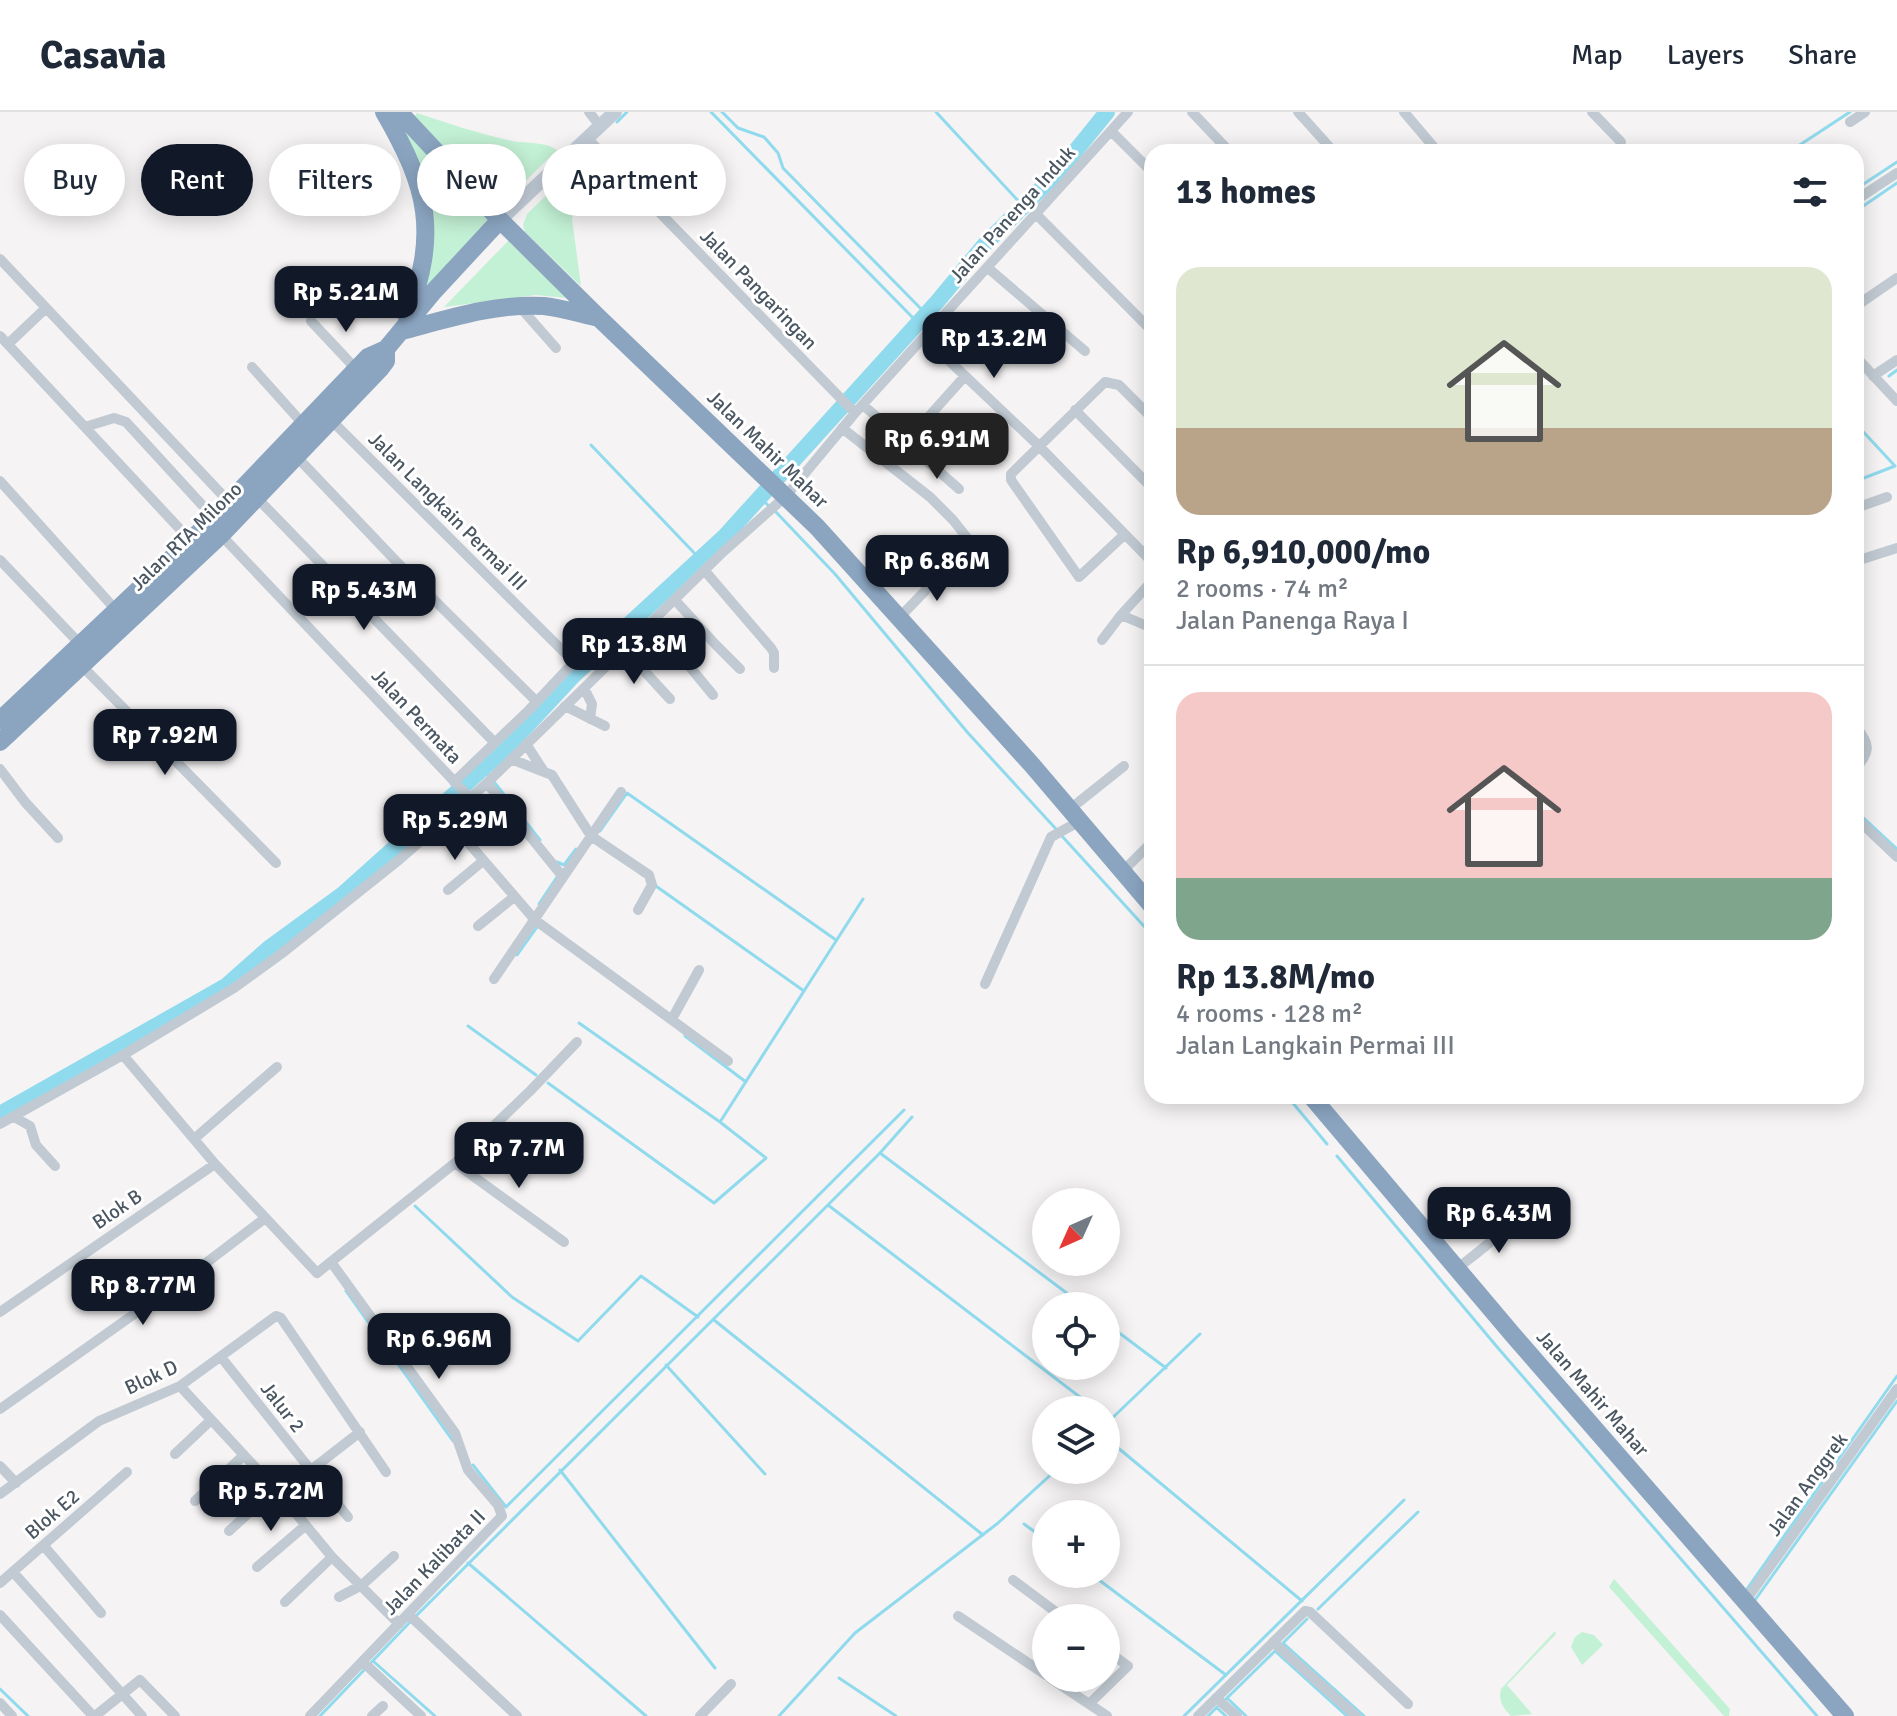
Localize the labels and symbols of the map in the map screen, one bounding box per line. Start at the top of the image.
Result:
street label: Jalan Panenga Induk [944,140,1081,288]
street label: Jalan Pangaringan [695,224,823,355]
pin: Rp 5.21M [263,266,429,334]
pin: Rp 13.2M [911,312,1077,380]
street label: Jalan Mahir Mahar [702,385,834,514]
pin: Rp 6.91M [854,413,1020,481]
street label: Jalan Langkain Permai III [363,427,532,596]
street label: Jalan RTA Milono [125,477,247,596]
pin: Rp 6.86M [854,535,1020,603]
pin: Rp 5.43M [281,564,447,632]
pin: Rp 13.8M [551,618,717,686]
street label: Jalan Permata [366,664,467,769]
pin: Rp 7.92M [82,709,248,777]
pin: Rp 5.29M [372,794,538,862]
pin: Rp 7.7M [445,1122,593,1190]
street label: Blok B [88,1184,147,1235]
pin: Rp 6.43M [1416,1187,1582,1255]
north arrow [1032,1188,1120,1276]
pin: Rp 8.77M [60,1259,226,1327]
pin: Rp 6.96M [356,1313,522,1381]
street label: Jalan Mahir Mahar [1531,1325,1655,1462]
street label: Blok D [121,1354,182,1401]
street label: Jalur 2 [255,1377,310,1438]
street label: Jalan Anggrek [1762,1428,1853,1541]
pin: Rp 5.72M [188,1465,354,1533]
street label: Blok E2 [20,1484,85,1545]
street label: Jalan Kalibata II [378,1504,491,1620]

